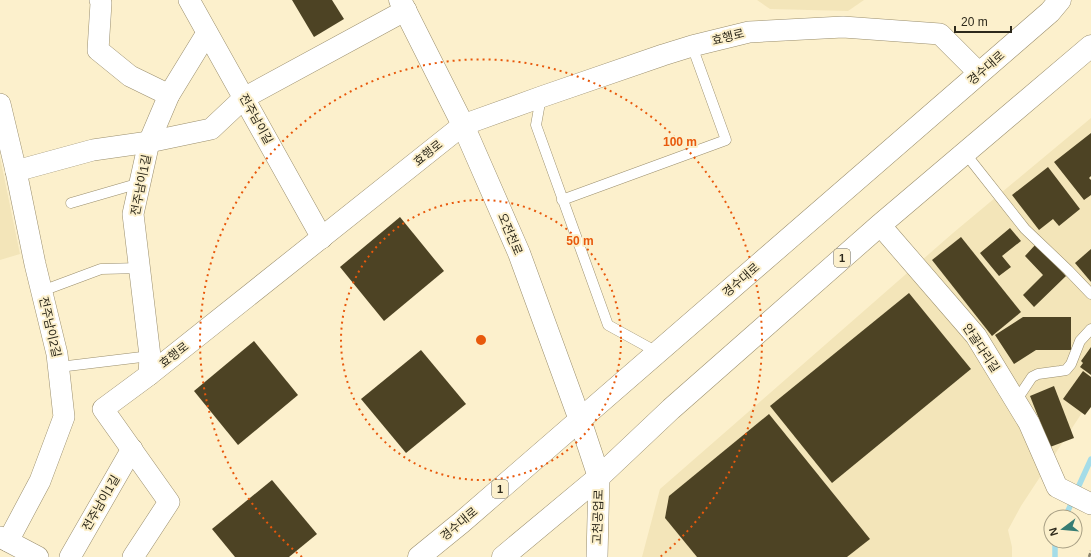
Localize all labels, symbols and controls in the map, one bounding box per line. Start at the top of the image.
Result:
scale bar [955,8,1011,34]
text: 20 m [961,15,988,29]
street label: 효행로 [710,26,746,48]
street label: 경수대로 [965,48,1007,88]
street label: 전주남이길 [236,91,276,147]
text: 100 m [663,135,697,149]
street label: 효행로 [411,137,445,169]
street label: 전주남이1길 [128,153,154,217]
street label: 오전천로 [495,211,525,257]
text: 50 m [566,234,594,248]
road number: 1 [834,249,850,267]
street label: 경수대로 [720,260,762,300]
street label: 전주남이2길 [36,295,64,359]
street label: 안골다리길 [960,321,1002,375]
centre of rings [474,333,488,347]
street label: 효행로 [157,339,191,371]
street label: 전주남이1길 [79,473,123,533]
road number: 1 [492,480,508,498]
street label: 고천공업로 [590,489,606,545]
street label: 경수대로 [438,504,480,544]
north arrow [1043,509,1083,549]
text: N [1047,526,1060,537]

